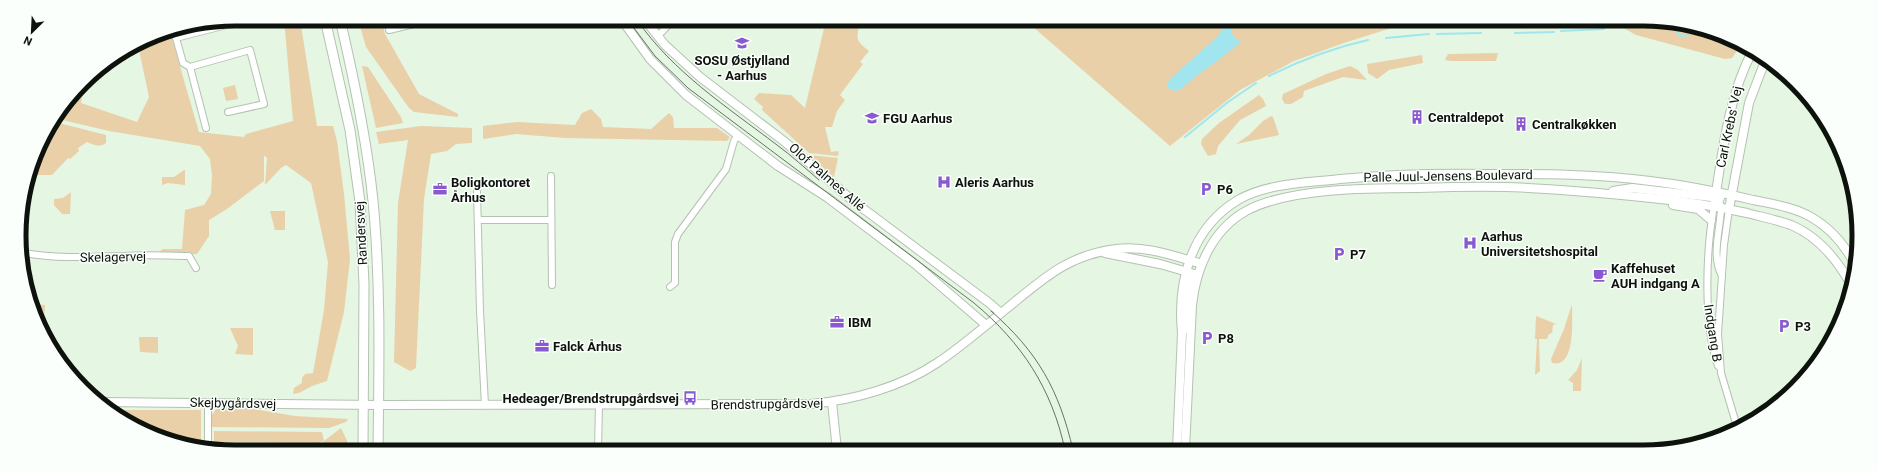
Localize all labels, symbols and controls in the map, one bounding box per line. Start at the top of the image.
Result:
north arrow [12,12,52,52]
text: N [22,33,34,48]
school or university icon: SOSU Østjylland - Aarhus [734,35,750,51]
place label: SOSU Østjylland - Aarhus [694,53,790,83]
street label: Carl Krebs' Vej [1713,85,1745,169]
building icon: Centraldepot [1409,109,1425,125]
school or university icon: FGU Aarhus [864,110,880,126]
place label: Centraldepot [1428,110,1504,125]
place label: FGU Aarhus [883,111,953,126]
building icon: Centralkøkken [1513,116,1529,132]
place label: Centralkøkken [1532,117,1617,132]
street label: Olof Palmes Allé [786,140,868,214]
street label: Palle Juul-Jensens Boulevard [1363,167,1533,185]
hospital icon: Aleris Aarhus [936,174,952,190]
place label: Boligkontoret Århus [451,175,531,205]
place label: Aleris Aarhus [955,175,1034,190]
office icon: Boligkontoret Århus [432,181,448,197]
parking icon: P6 [1198,181,1214,197]
place label: P6 [1217,182,1233,197]
street label: Randersvej [352,201,370,265]
place label: Aarhus Universitetshospital [1481,229,1598,259]
hospital icon: Aarhus Universitetshospital [1462,235,1478,251]
parking icon: P7 [1331,246,1347,262]
place label: P7 [1350,247,1366,262]
street label: Skelagervej [80,249,146,265]
place label: Kaffehuset AUH indgang A [1611,261,1700,291]
cafe icon: Kaffehuset AUH indgang A [1592,267,1608,283]
street label: Indgang B [1701,303,1725,363]
office icon: IBM [829,314,845,330]
place label: IBM [848,315,871,330]
parking icon: P3 [1776,318,1792,334]
place label: P3 [1795,319,1811,334]
parking icon: P8 [1199,330,1215,346]
place label: P8 [1218,331,1234,346]
office icon: Falck Århus [534,338,550,354]
place label: Falck Århus [553,339,622,354]
bus stop icon: Hedeager/Brendstrupgårdsvej [682,390,698,406]
place label: Hedeager/Brendstrupgårdsvej [503,391,679,406]
street label: Skejbygårdsvej [190,395,276,411]
street label: Brendstrupgårdsvej [711,396,823,412]

